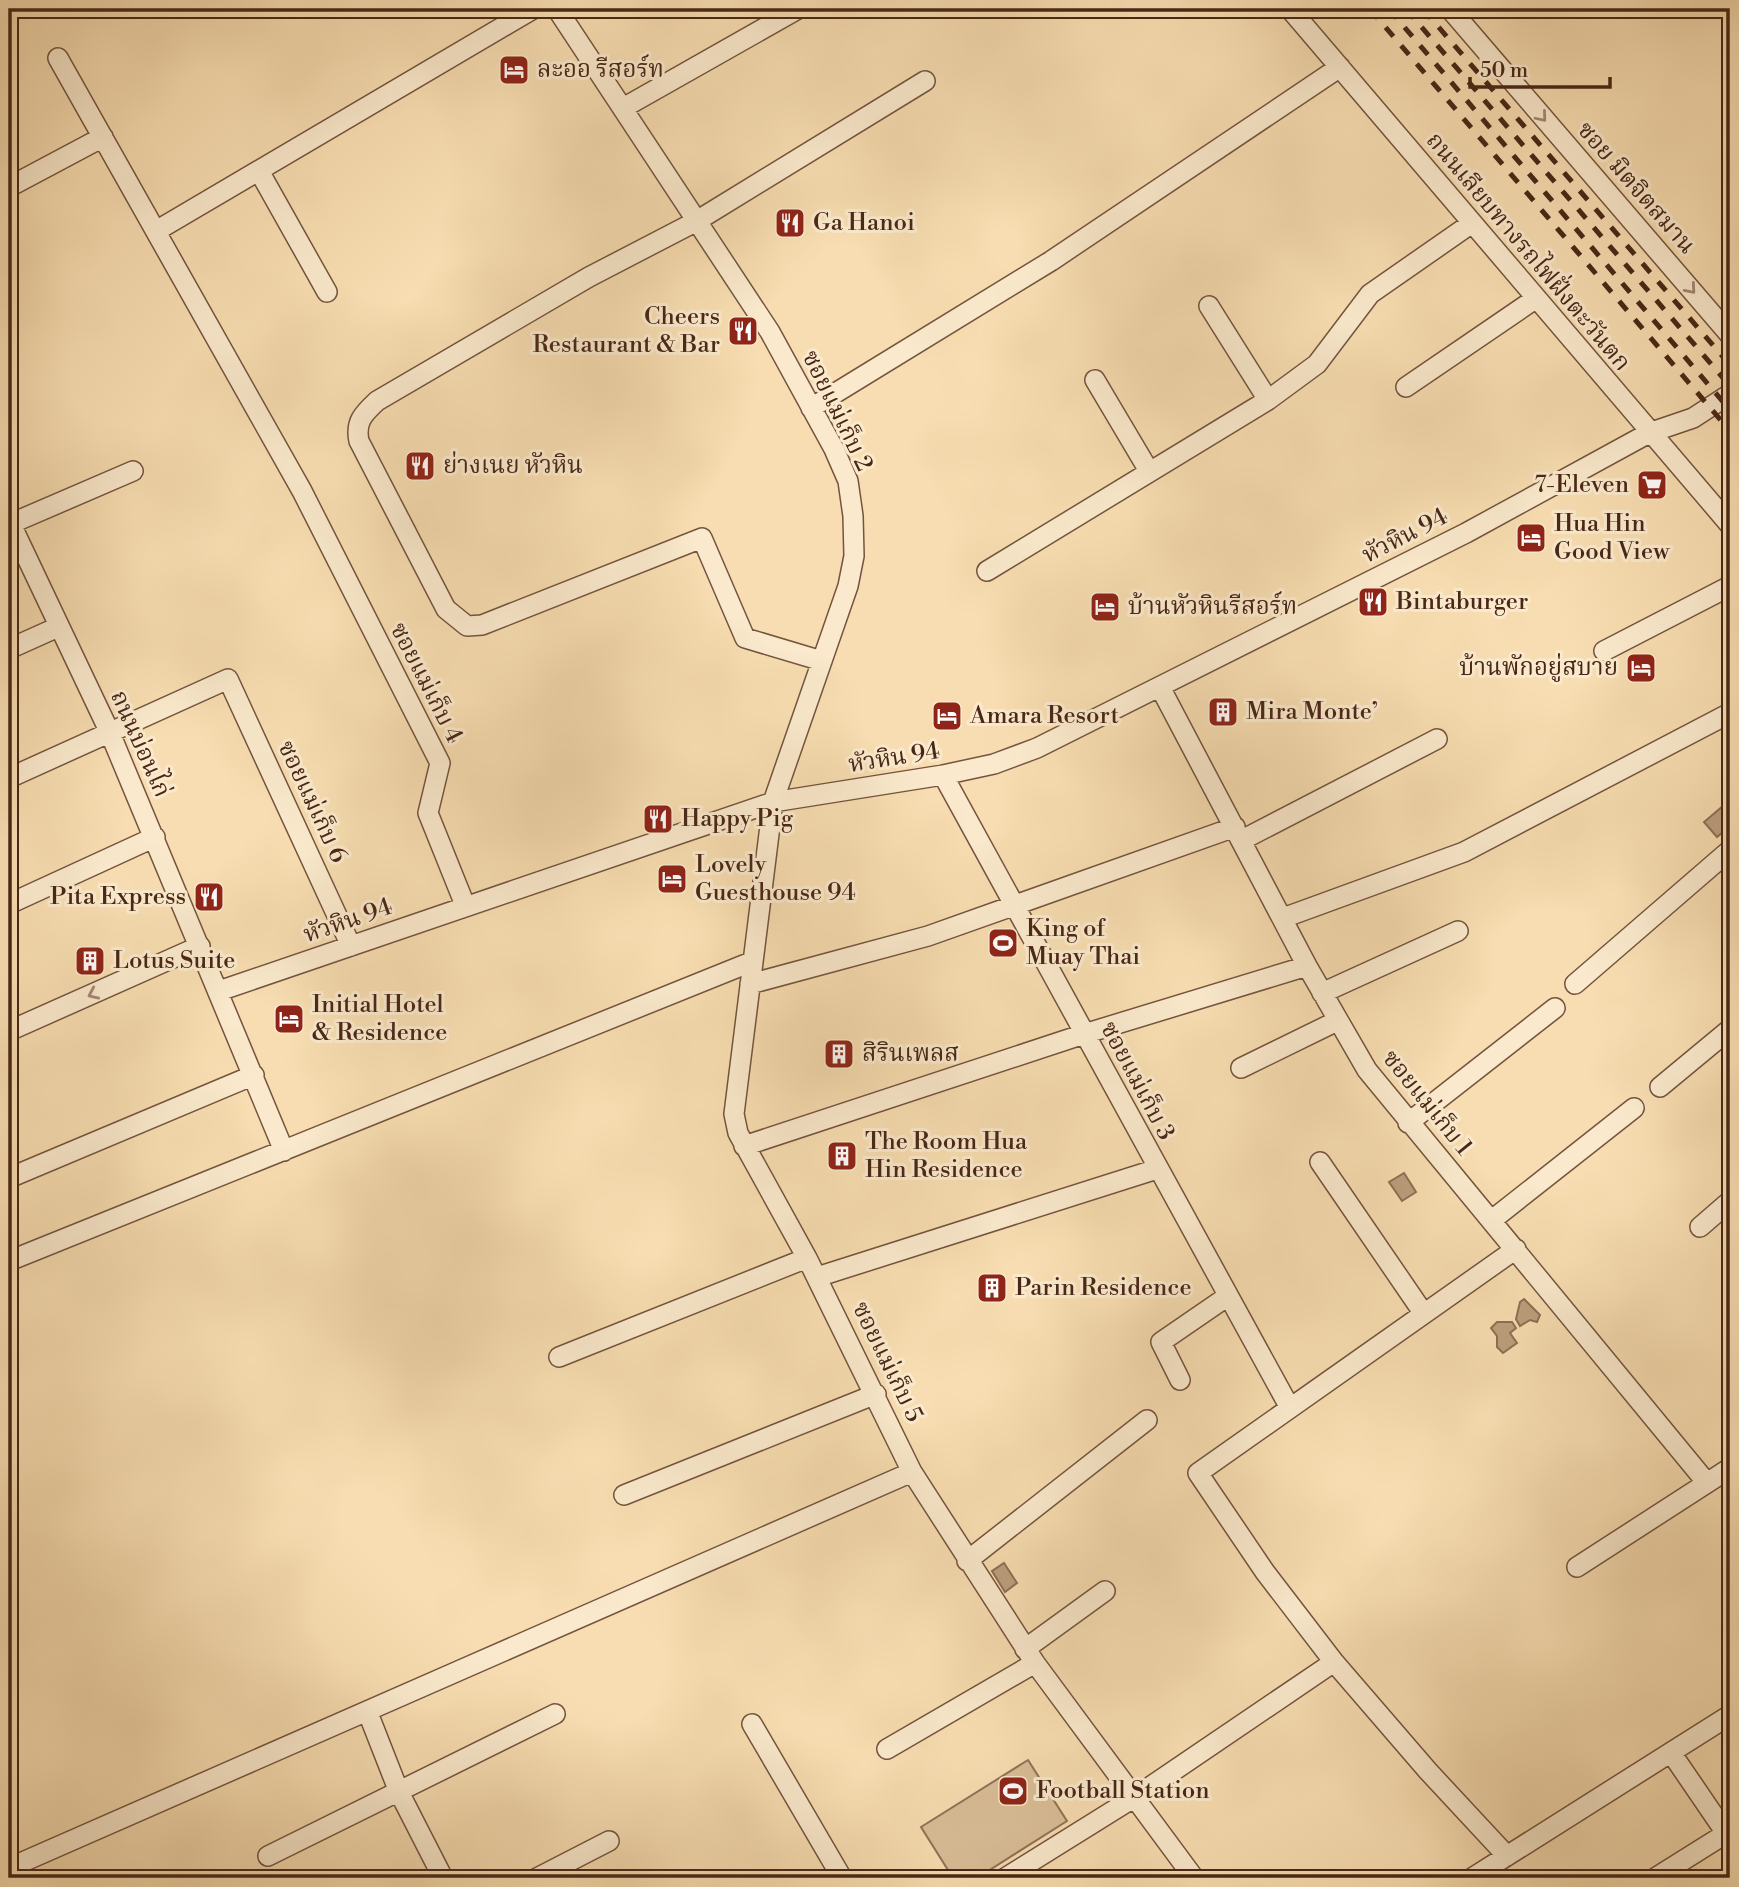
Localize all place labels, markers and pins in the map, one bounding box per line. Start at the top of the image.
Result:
hotel icon: ละออ รีสอร์ท [497,53,531,87]
place label: ละออ รีสอร์ท [537,53,664,85]
restaurant icon: Ga Hanoi [773,206,807,240]
place label: Ga Hanoi [813,208,915,238]
place label: Cheers Restaurant & Bar [532,302,720,360]
restaurant icon: Cheers Restaurant & Bar [726,314,760,348]
restaurant icon: ย่างเนย หัวหิน [403,449,437,483]
place label: ย่างเนย หัวหิน [443,451,583,481]
supermarket icon: 7-Eleven [1635,468,1669,502]
place label: 7-Eleven [1534,470,1629,500]
place label: Hua Hin Good View [1554,509,1671,567]
hotel icon: Hua Hin Good View [1514,521,1548,555]
restaurant icon: Bintaburger [1356,585,1390,619]
place label: Bintaburger [1395,587,1528,617]
hotel icon: บ้านหัวหินรีสอร์ท [1088,590,1122,624]
place label: บ้านหัวหินรีสอร์ท [1128,590,1297,622]
hotel icon: บ้านพักอยู่สบาย [1624,651,1658,685]
place label: บ้านพักอยู่สบาย [1459,653,1618,683]
building icon: Mira Monte’ [1206,695,1240,729]
place label: Mira Monte’ [1246,697,1378,727]
hotel icon: Amara Resort [930,699,964,733]
place label: Amara Resort [969,701,1120,731]
restaurant icon: Happy Pig [641,802,675,836]
place label: Happy Pig [681,804,794,834]
place label: Lovely Guesthouse 94 [695,850,856,908]
hotel icon: Lovely Guesthouse 94 [655,862,689,896]
restaurant icon: Pita Express [192,880,226,914]
place label: Pita Express [50,882,186,912]
place label: King of Muay Thai [1026,914,1140,972]
sports icon: King of Muay Thai [986,926,1020,960]
building icon: Lotus Suite [73,944,107,978]
place label: Lotus Suite [113,946,235,976]
place label: Initial Hotel & Residence [312,990,447,1048]
hotel icon: Initial Hotel & Residence [272,1002,306,1036]
building icon: สิรินเพลส [822,1037,856,1071]
place label: สิรินเพลส [862,1039,959,1069]
place label: The Room Hua Hin Residence [865,1127,1028,1185]
building icon: The Room Hua Hin Residence [825,1139,859,1173]
building icon: Parin Residence [975,1271,1009,1305]
place label: Parin Residence [1015,1273,1192,1303]
sports icon: Football Station [996,1774,1030,1808]
place label: Football Station [1036,1776,1210,1806]

